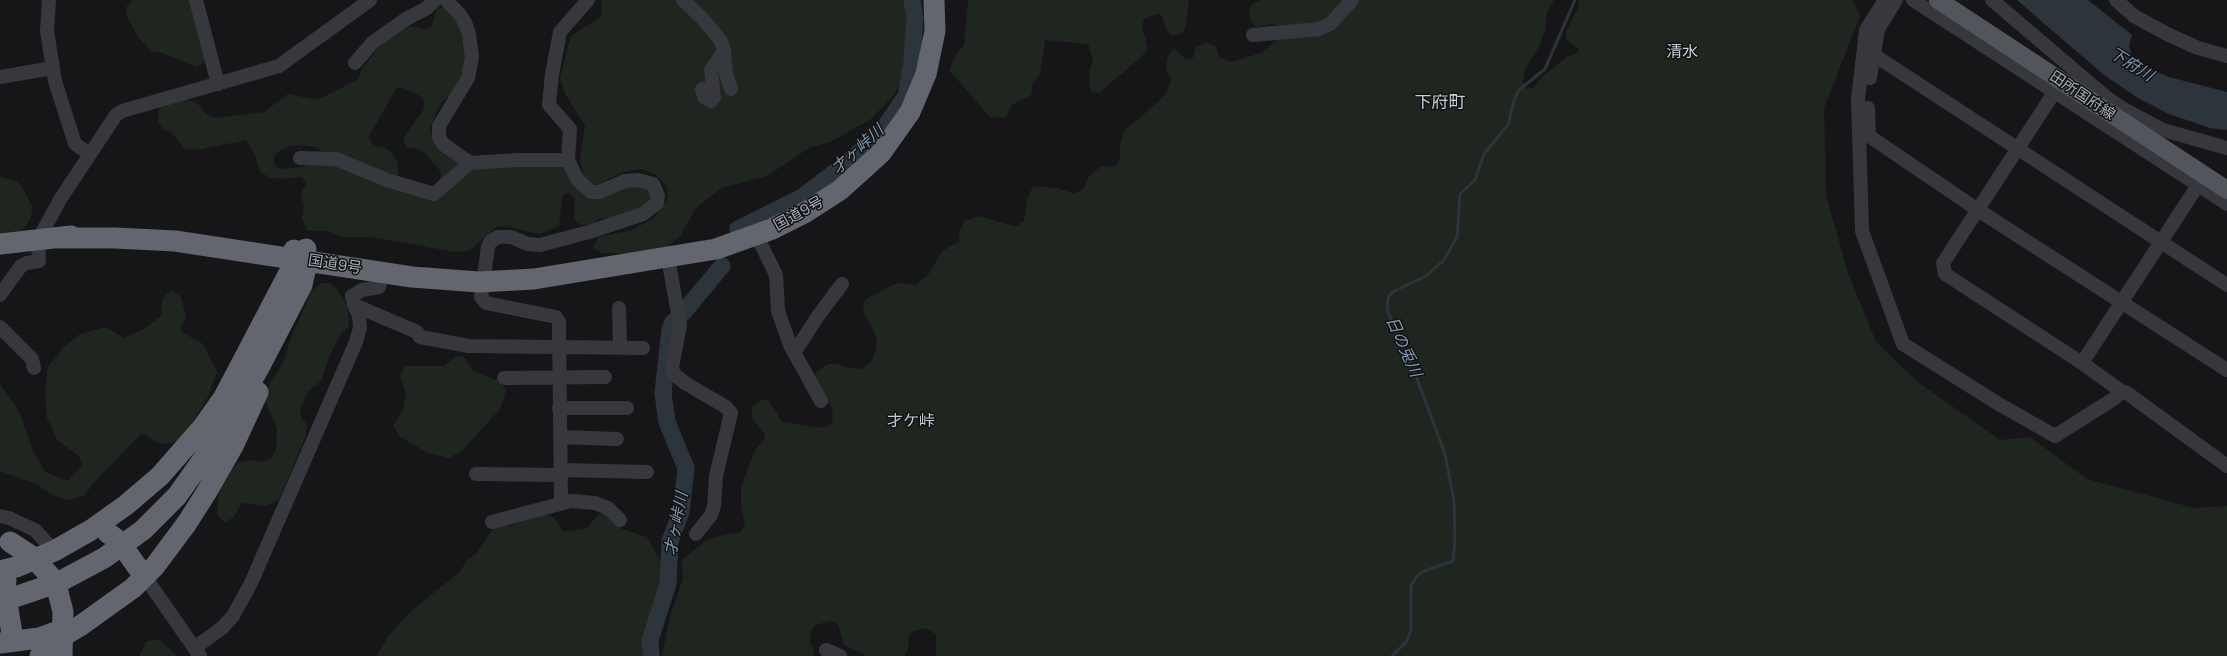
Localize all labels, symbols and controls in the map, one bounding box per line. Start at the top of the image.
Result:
district label: 清水 [1666,43,1698,63]
water label: 下府川 [2106,44,2156,86]
street label: 田所国府線 [2046,68,2118,124]
district label: 下府町 [1415,93,1465,113]
water label: 才ヶ峠川 [828,121,888,179]
street label: 国道9号 [771,193,827,235]
street label: 国道9号 [307,252,363,278]
water label: 日の兎川 [1381,314,1425,380]
district label: 才ケ峠 [887,412,935,432]
water label: 才ヶ峠川 [661,491,693,557]

